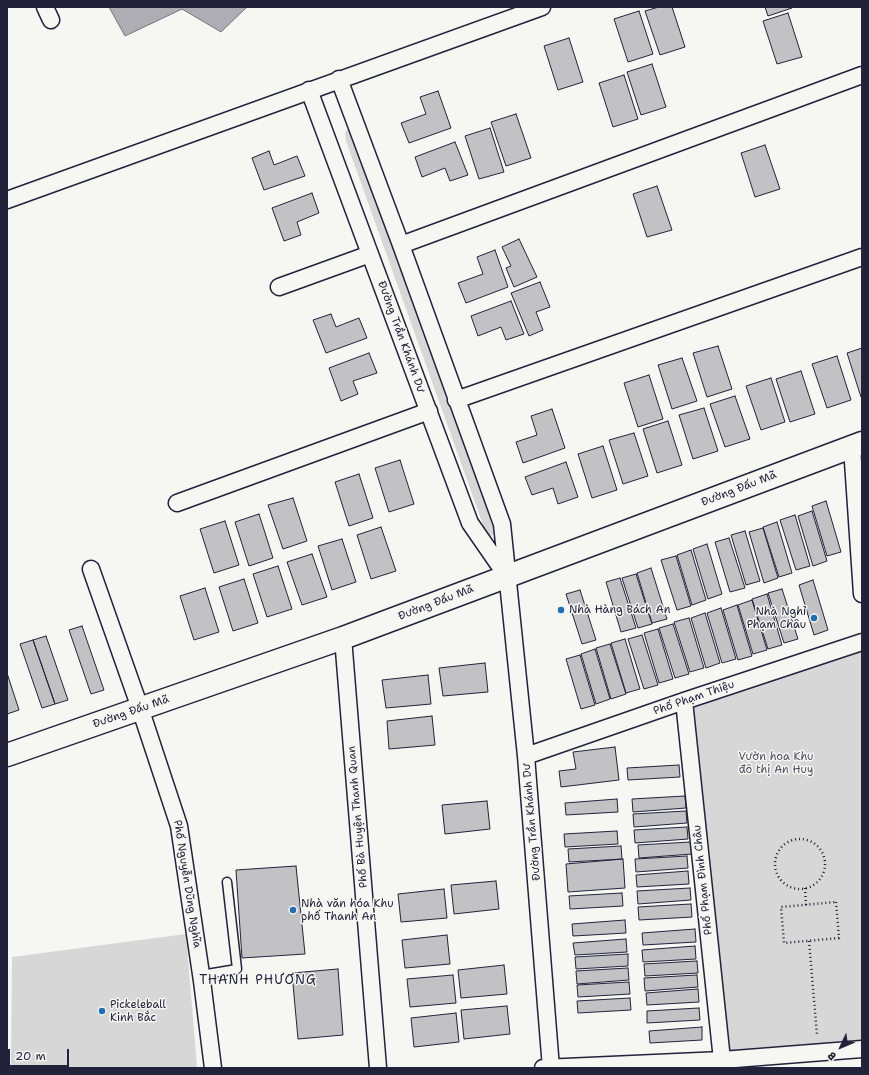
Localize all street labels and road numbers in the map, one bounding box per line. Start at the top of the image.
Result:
street label: Đường Trần Khánh Dư [375,279,427,395]
street label: Đường Đấu Mã [699,469,779,509]
street label: Đường Đấu Mã [396,583,476,623]
street label: Phố Phạm Thiệu [652,678,736,718]
street label: Đường Đấu Mã [91,693,171,731]
street label: Phố Bà Huyện Thanh Quan [345,745,371,889]
street label: Đường Trần Khánh Dư [520,763,544,881]
street label: Phố Nguyễn Dũng Nghĩa [170,819,204,949]
street label: Phố Phạm Đình Châu [691,824,715,936]

